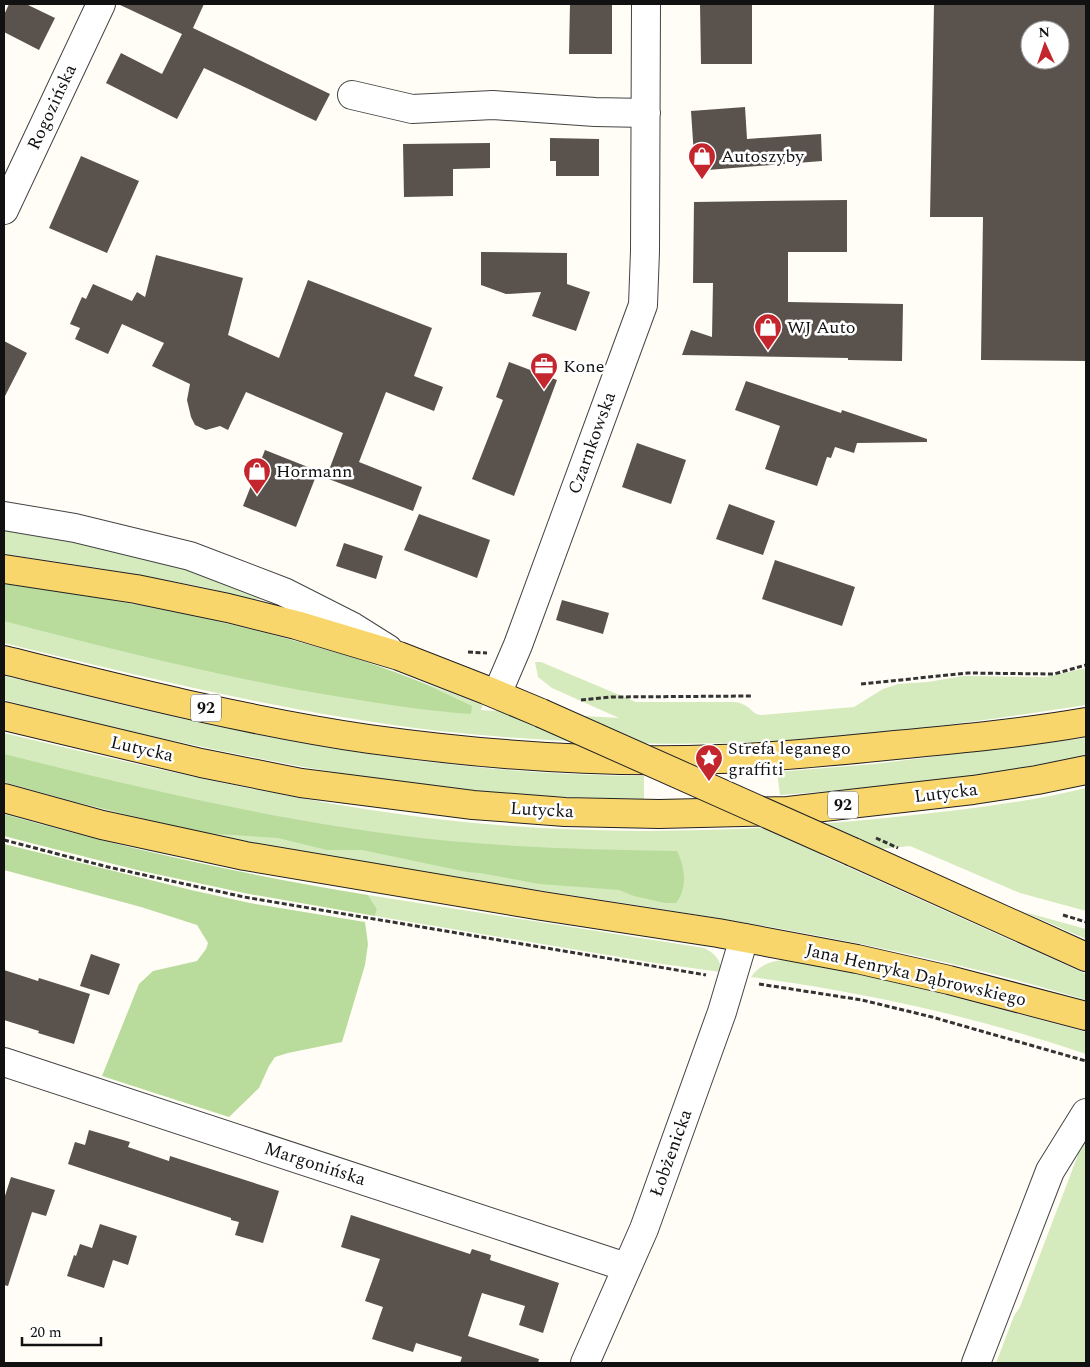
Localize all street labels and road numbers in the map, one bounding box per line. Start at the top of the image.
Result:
street label: Rogozińska [20,59,84,154]
street label: Czarnkowska [561,388,623,498]
road number: 92 [191,694,221,721]
street label: Lutycka [108,729,176,769]
street label: Lutycka [913,776,979,810]
road number: 92 [828,792,858,818]
street label: Lutycka [509,795,575,825]
street label: Jana Henryka Dąbrowskiego [803,936,1029,1014]
street label: Łobżenicka [643,1105,699,1201]
street label: Margonińska [261,1135,369,1193]

